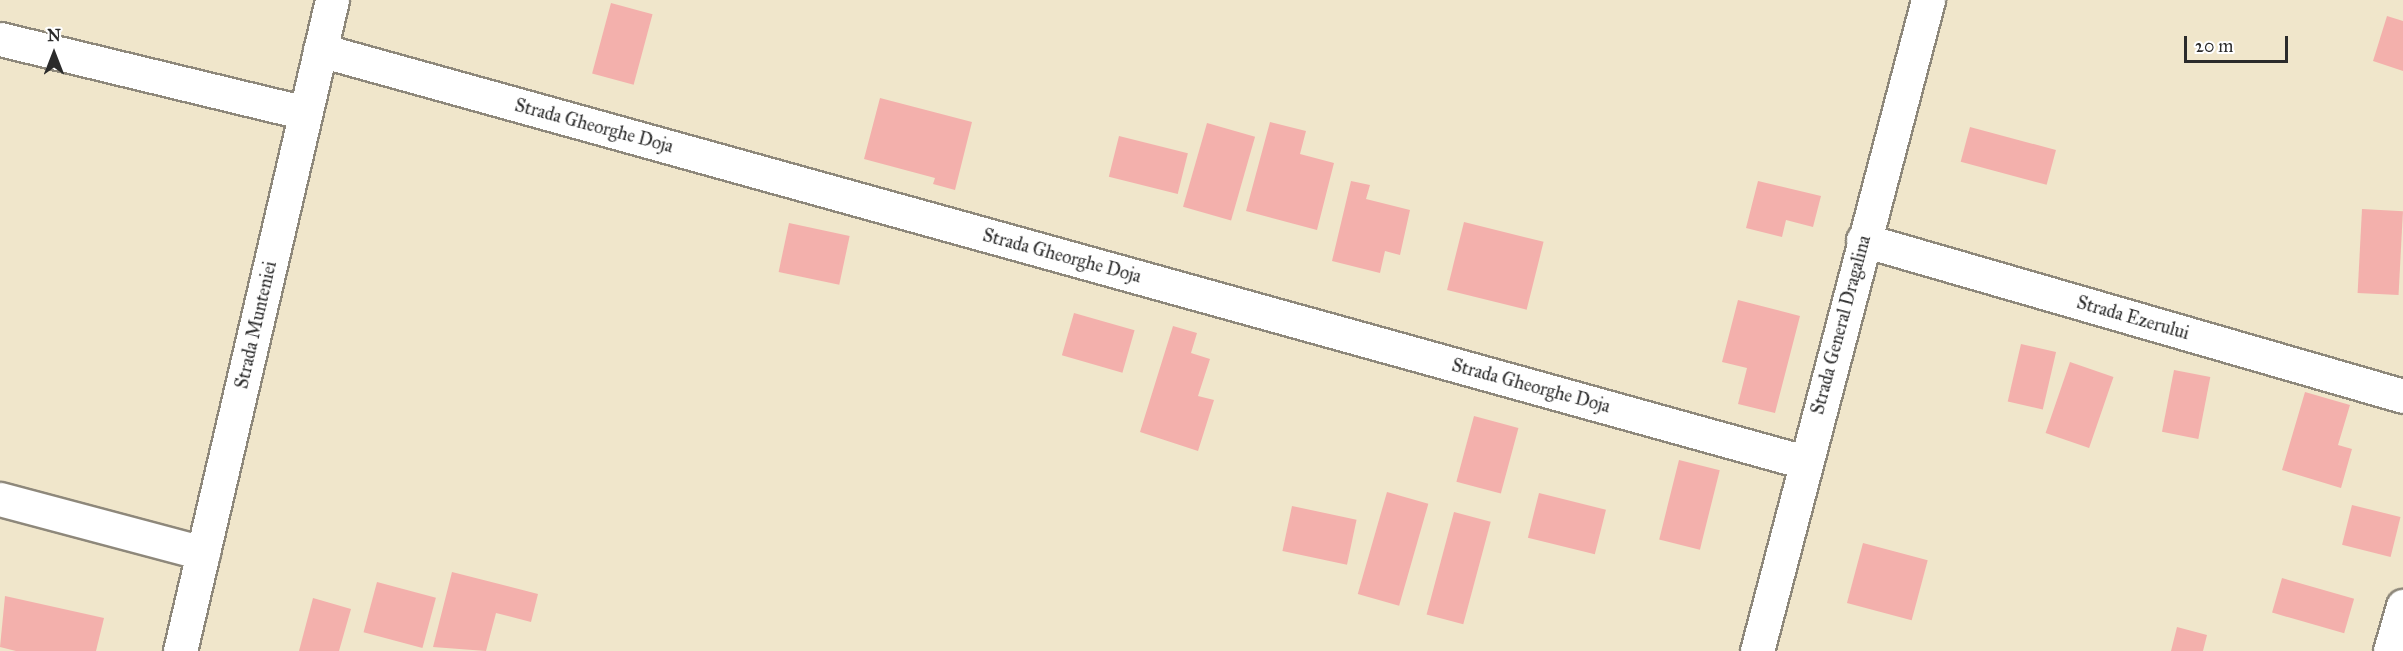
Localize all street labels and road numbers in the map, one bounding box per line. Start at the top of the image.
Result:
street label: Strada Gheorghe Doja [512,94,676,158]
street label: Strada Gheorghe Doja [980,224,1144,288]
street label: Strada General Dragalina [1807,233,1875,417]
street label: Strada Munteniei [231,259,281,391]
street label: Strada Ezerului [2074,292,2192,344]
street label: Strada Gheorghe Doja [1449,354,1613,418]

